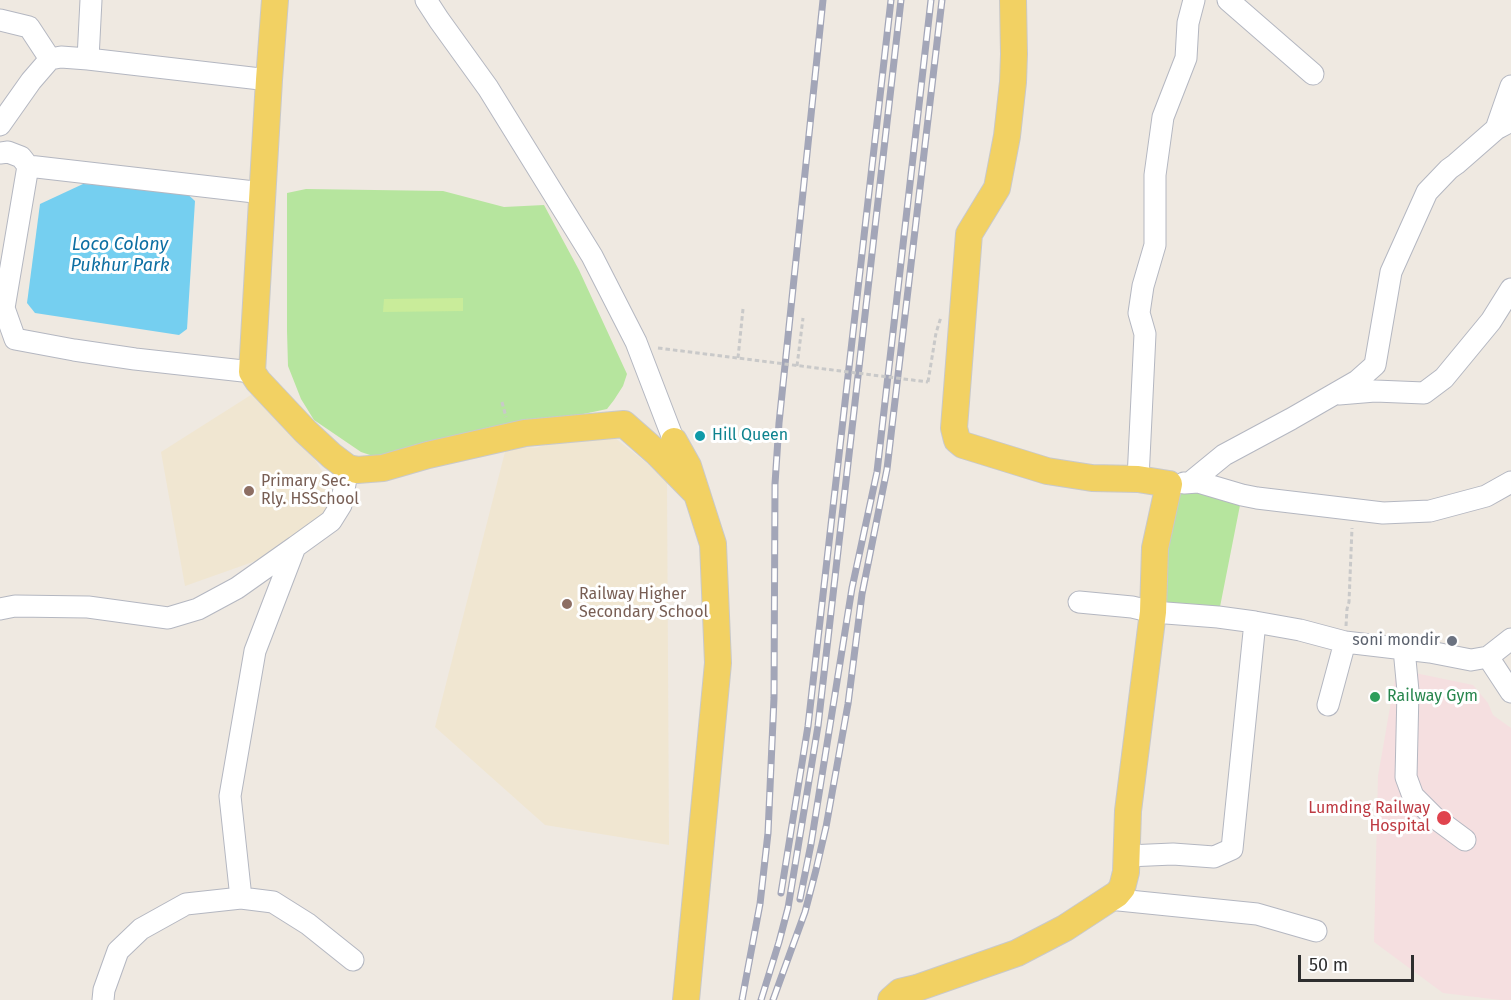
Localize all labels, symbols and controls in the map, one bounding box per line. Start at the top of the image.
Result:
water label: Loco Colony Pukhur Park [70,234,170,276]
place label: Hill Queen [712,426,788,446]
marker: Hill Queen [693,429,707,443]
place label: Primary Sec. Rly. HSSchool [261,472,359,510]
marker: Primary Sec. Rly. HSSchool [242,484,256,498]
place label: Railway Higher Secondary School [579,585,708,623]
marker: Railway Higher Secondary School [560,597,574,611]
place label: soni mondir [1352,631,1440,651]
marker: soni mondir [1445,634,1459,648]
place label: Railway Gym [1387,687,1478,707]
marker: Railway Gym [1368,690,1382,704]
place label: Lumding Railway Hospital [1308,799,1430,837]
marker: Lumding Railway Hospital [1435,809,1453,827]
scale bar [1301,943,1416,981]
text: 50 m [1309,954,1348,976]

